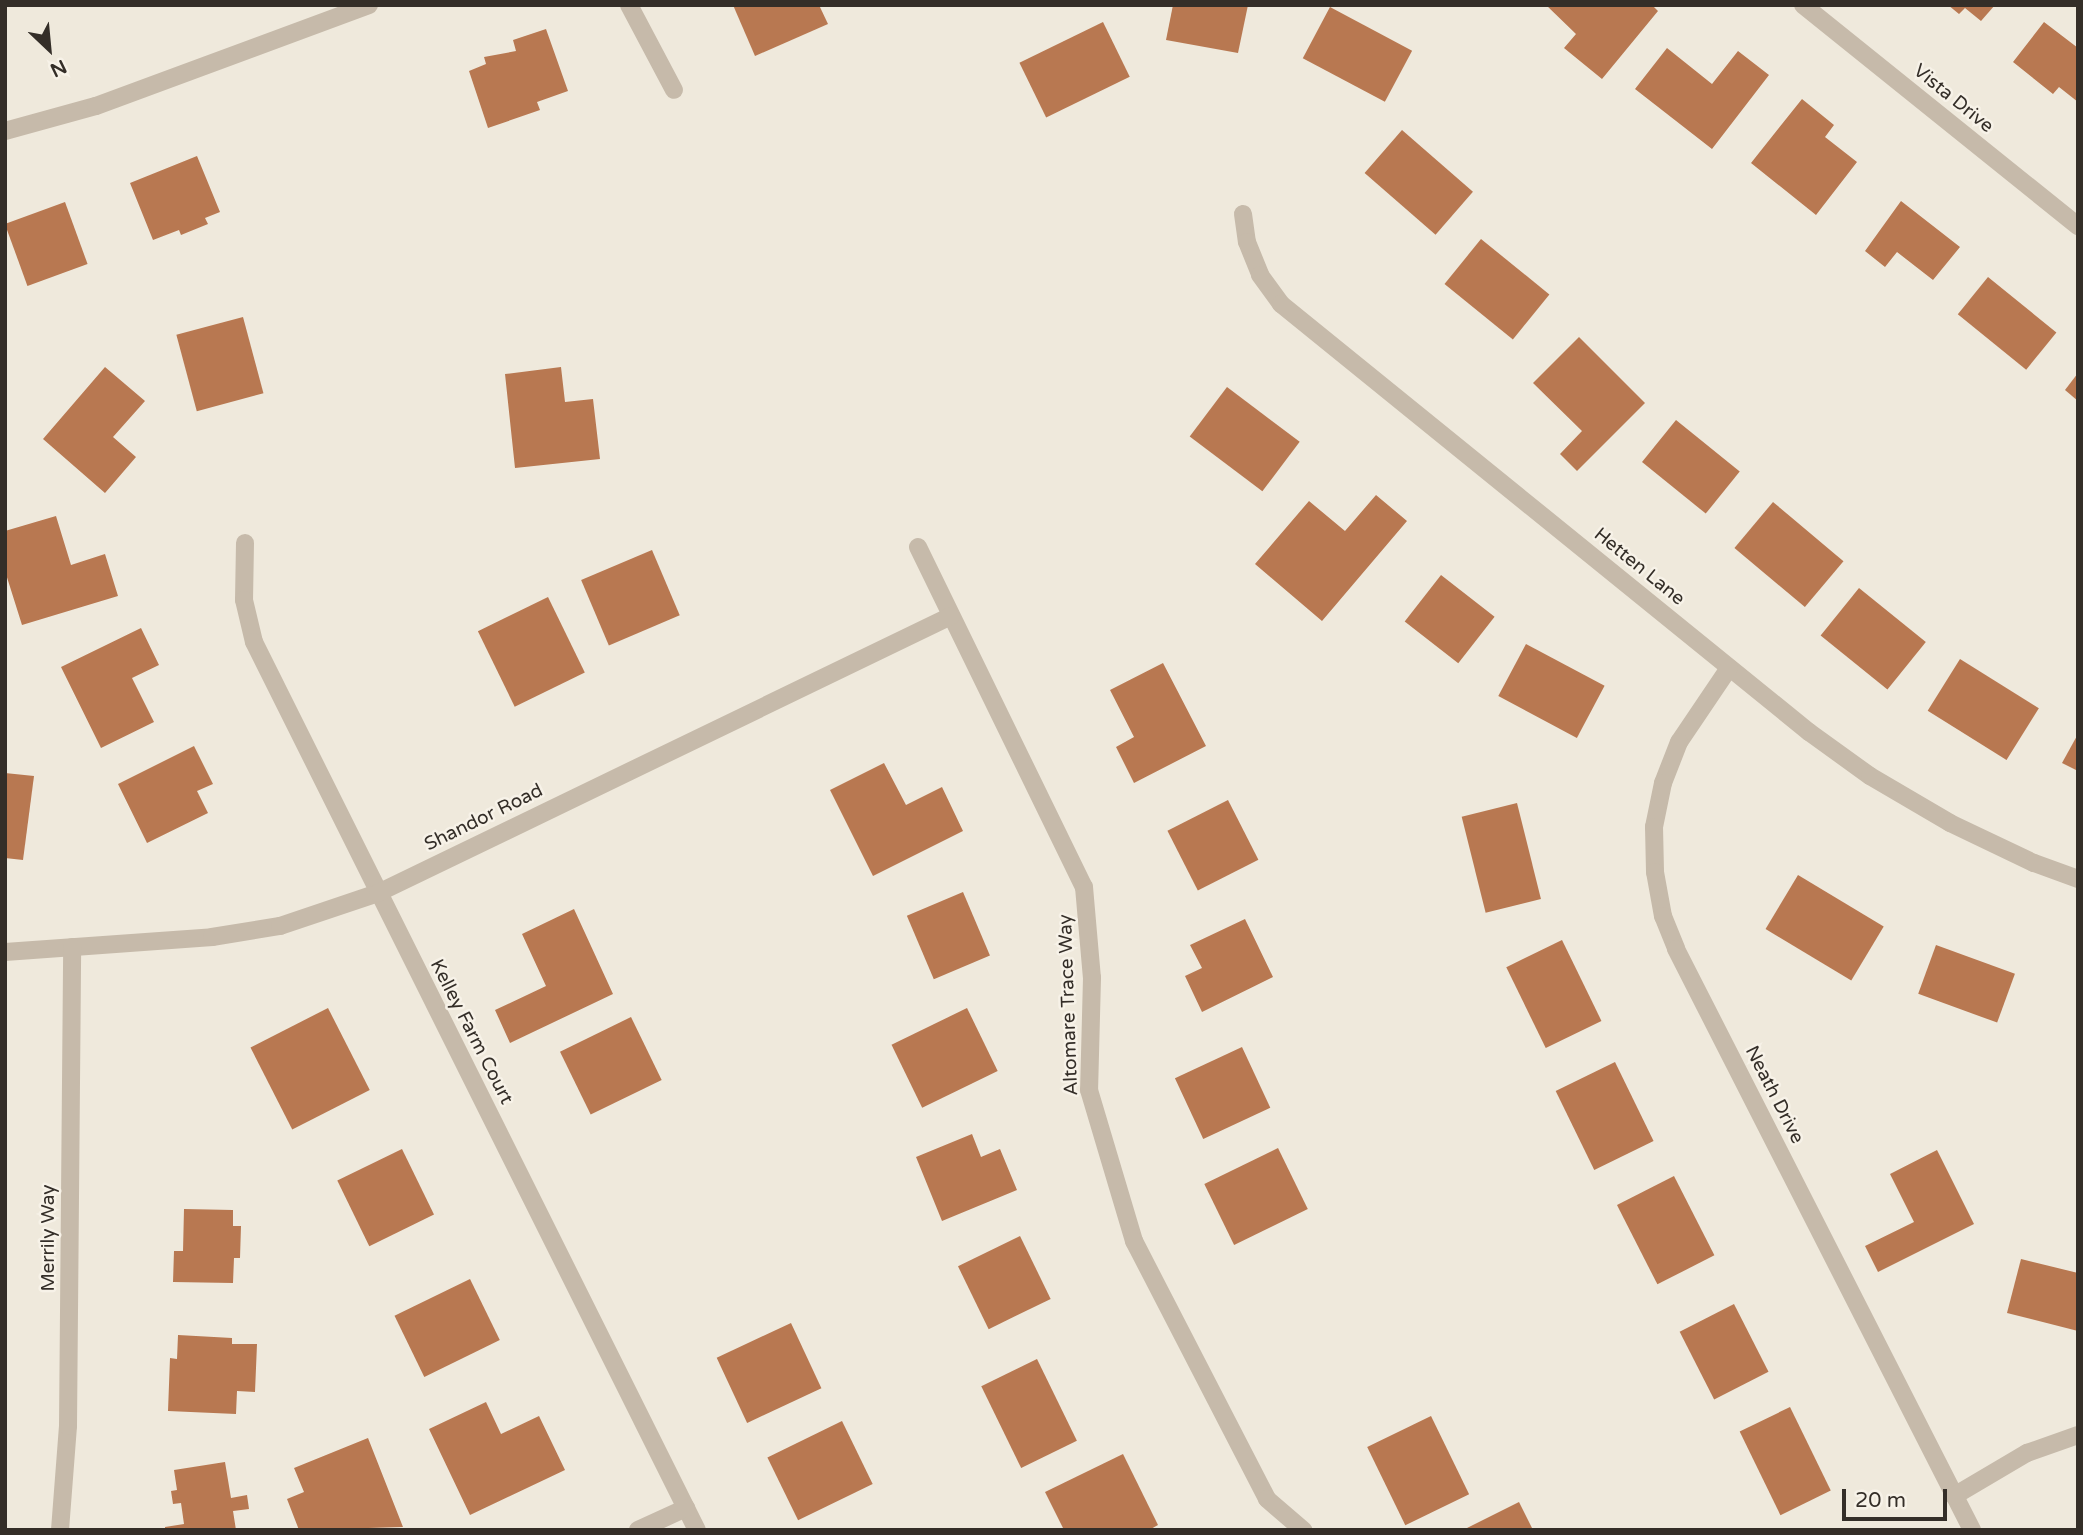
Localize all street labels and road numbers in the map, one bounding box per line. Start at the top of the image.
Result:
street label: Vista Drive [1908,60,1998,138]
street label: Hetten Lane [1589,523,1689,611]
street label: Shandor Road [421,780,547,856]
street label: Altomare Trace Way [1054,914,1084,1096]
street label: Kelley Farm Court [425,956,517,1108]
street label: Neath Drive [1740,1042,1808,1148]
street label: Merrily Way [38,1184,60,1292]

